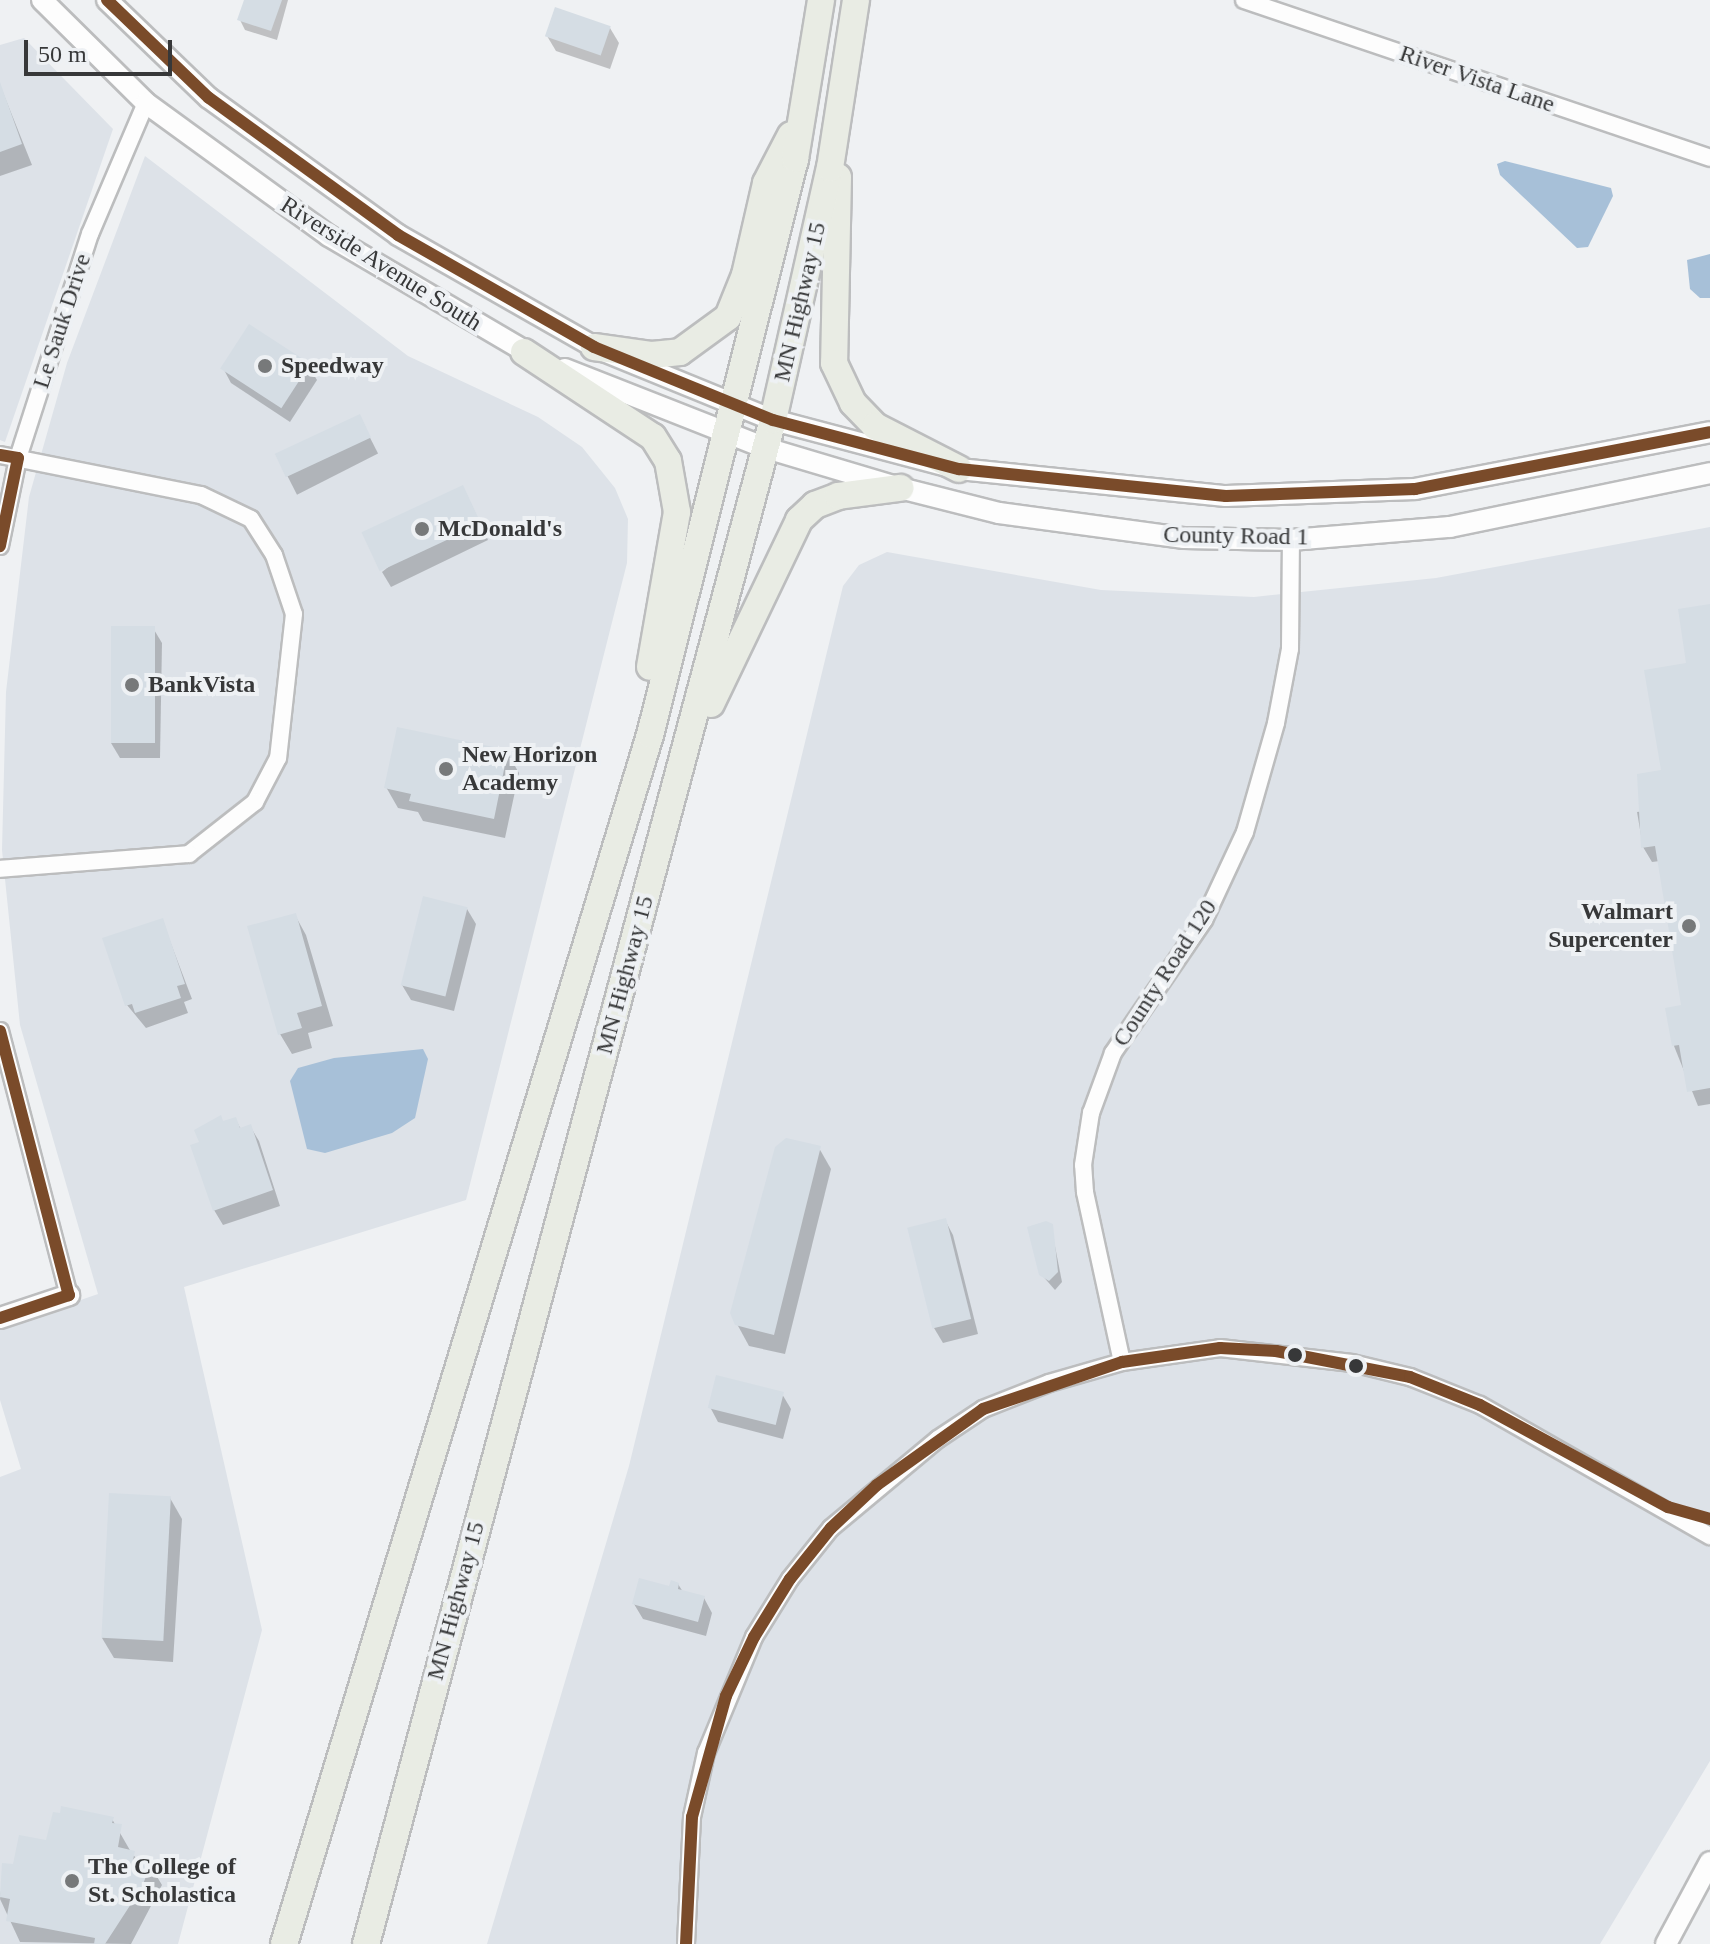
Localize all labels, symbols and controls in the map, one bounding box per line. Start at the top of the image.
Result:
scale bar [28,24,176,74]
street label: River Vista Lane [1395,39,1559,119]
text: 50 m [38,41,87,67]
street label: Riverside Avenue South [275,190,487,338]
street label: MN Highway 15 [768,220,832,384]
street label: Le Sauk Drive [27,250,97,392]
place label: Speedway [281,352,384,380]
marker: Speedway [256,357,274,375]
place label: McDonald's [438,515,562,543]
marker: McDonald's [413,520,431,538]
street label: County Road 1 [1163,520,1309,552]
place label: BankVista [148,671,255,699]
marker: BankVista [123,676,141,694]
place label: New Horizon Academy [462,741,597,797]
marker: New Horizon Academy [437,760,455,778]
street label: MN Highway 15 [590,893,660,1057]
street label: County Road 120 [1107,894,1223,1052]
place label: Walmart Supercenter [1548,898,1673,954]
marker: Walmart Supercenter [1680,917,1698,935]
unlabelled marker [1287,1347,1303,1363]
unlabelled marker [1348,1358,1364,1374]
street label: MN Highway 15 [421,1519,491,1683]
place label: The College of St. Scholastica [88,1853,236,1909]
marker: The College of St. Scholastica [63,1872,81,1890]

